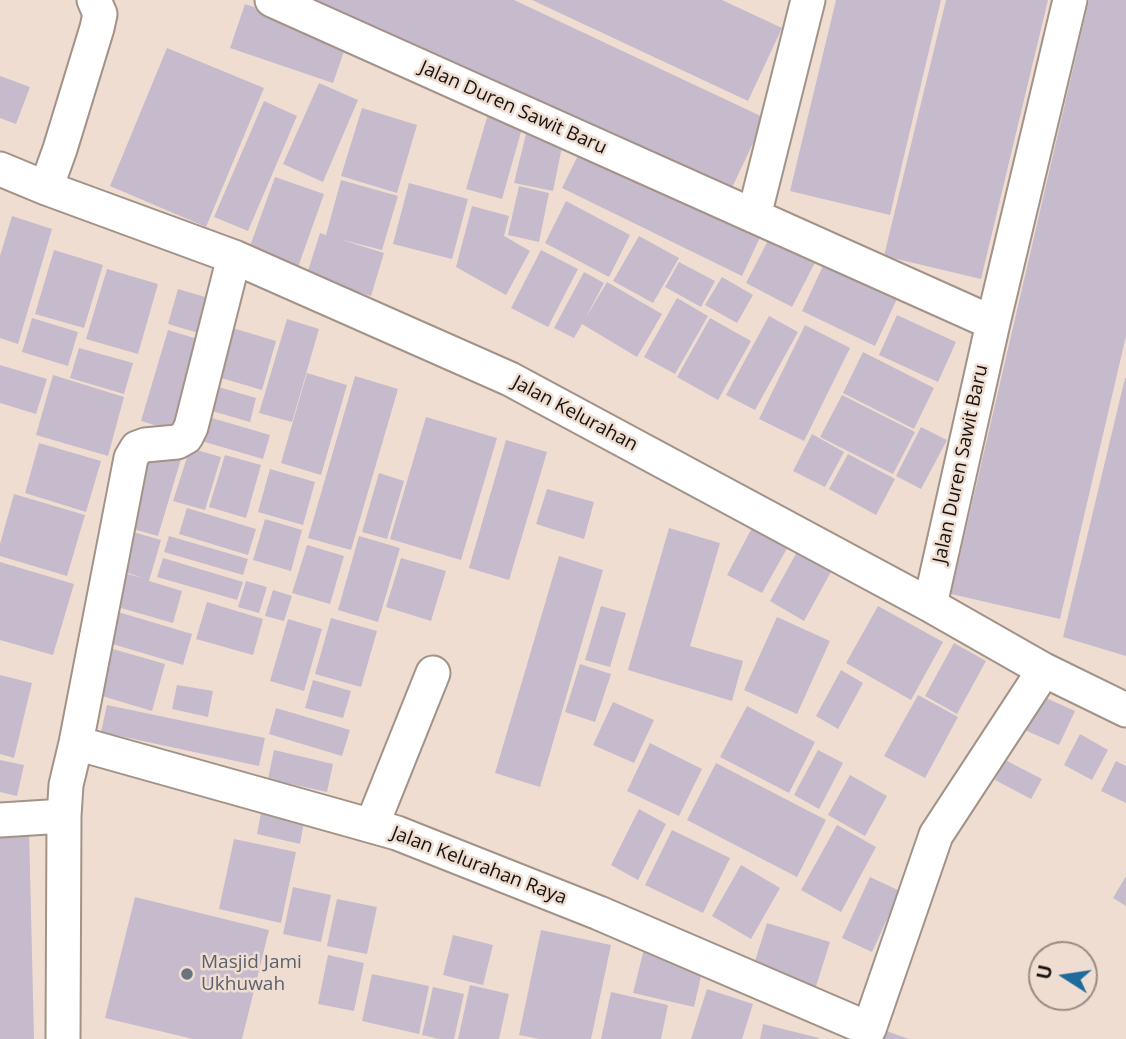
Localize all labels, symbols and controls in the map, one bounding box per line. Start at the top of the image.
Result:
street label: Jalan Duren Sawit Baru [416,56,610,160]
street label: Jalan Duren Sawit Baru [929,363,993,565]
street label: Jalan Kelurahan [508,371,642,457]
street label: Jalan Kelurahan Raya [388,822,570,910]
north arrow [1028,941,1098,1011]
place label: Masjid Jami Ukhuwah [201,952,302,996]
text: U [1030,962,1059,982]
marker: Masjid Jami Ukhuwah [179,966,195,982]

